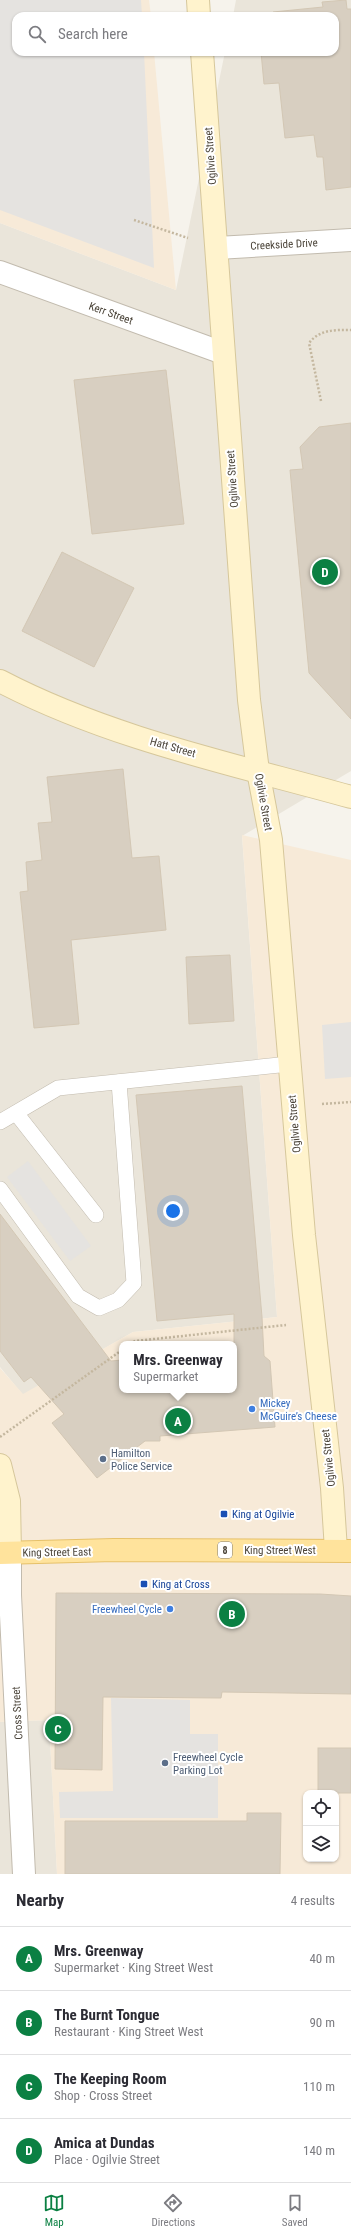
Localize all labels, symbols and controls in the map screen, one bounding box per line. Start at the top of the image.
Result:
search box [12,12,339,56]
icon: search [26,23,48,45]
text: Search here [58,25,128,43]
street label: Ogilvie Street [202,127,219,185]
street label: Creekside Drive [250,236,318,253]
street label: Kerr Street [87,299,135,327]
street label: Ogilvie Street [224,450,241,508]
pin: D [312,557,338,587]
street label: Hatt Street [149,735,197,760]
street label: Ogilvie Street [252,773,275,832]
street label: Ogilvie Street [286,1095,303,1153]
your location [163,1201,183,1221]
popup [119,1341,237,1393]
text: Mrs. Greenway [133,1351,223,1369]
text: Supermarket [133,1369,198,1384]
place label: Mickey McGuire’s Cheese [260,1397,337,1423]
marker: Mickey McGuire’s Cheese [247,1404,257,1414]
pin: A [165,1406,191,1436]
street label: Ogilvie Street [319,1429,338,1487]
place label: Hamilton Police Service [111,1447,172,1473]
marker: Hamilton Police Service [98,1454,108,1464]
place label: King at Ogilvie [232,1508,294,1521]
marker: King at Ogilvie [219,1509,229,1519]
road number: 8 [218,1542,232,1558]
street label: King Street West [244,1544,316,1557]
street label: King Street East [22,1545,92,1560]
place label: King at Cross [152,1578,210,1591]
marker: King at Cross [139,1579,149,1589]
pin: B [219,1599,245,1629]
place label: Freewheel Cycle [92,1603,162,1616]
marker: Freewheel Cycle [165,1604,175,1614]
street label: Cross Street [10,1686,25,1740]
pin: C [45,1714,71,1744]
place label: Freewheel Cycle Parking Lot [173,1751,243,1777]
marker: Freewheel Cycle Parking Lot [160,1758,170,1768]
map controls [303,1790,339,1862]
button: locate [303,1790,339,1826]
button: layers [303,1826,339,1862]
text: Nearby [16,1890,64,1910]
text: 4 results [291,1893,335,1908]
text: Mrs. Greenway [54,1942,143,1960]
text: A [25,1951,33,1966]
text: 40 m [309,1951,335,1966]
text: Supermarket · King Street West [54,1960,213,1975]
text: The Burnt Tongue [54,2006,160,2024]
text: B [25,2015,33,2030]
text: 90 m [309,2015,335,2030]
text: Restaurant · King Street West [54,2024,203,2039]
text: The Keeping Room [54,2070,167,2088]
text: C [25,2079,33,2094]
text: 110 m [303,2079,335,2094]
text: Shop · Cross Street [54,2088,152,2103]
text: Amica at Dundas [54,2134,155,2152]
text: D [25,2143,33,2158]
text: 140 m [303,2143,335,2158]
text: Place · Ogilvie Street [54,2152,160,2167]
tab: Map [43,2192,65,2229]
tab: Directions [151,2192,195,2229]
tab: Saved [282,2192,308,2229]

